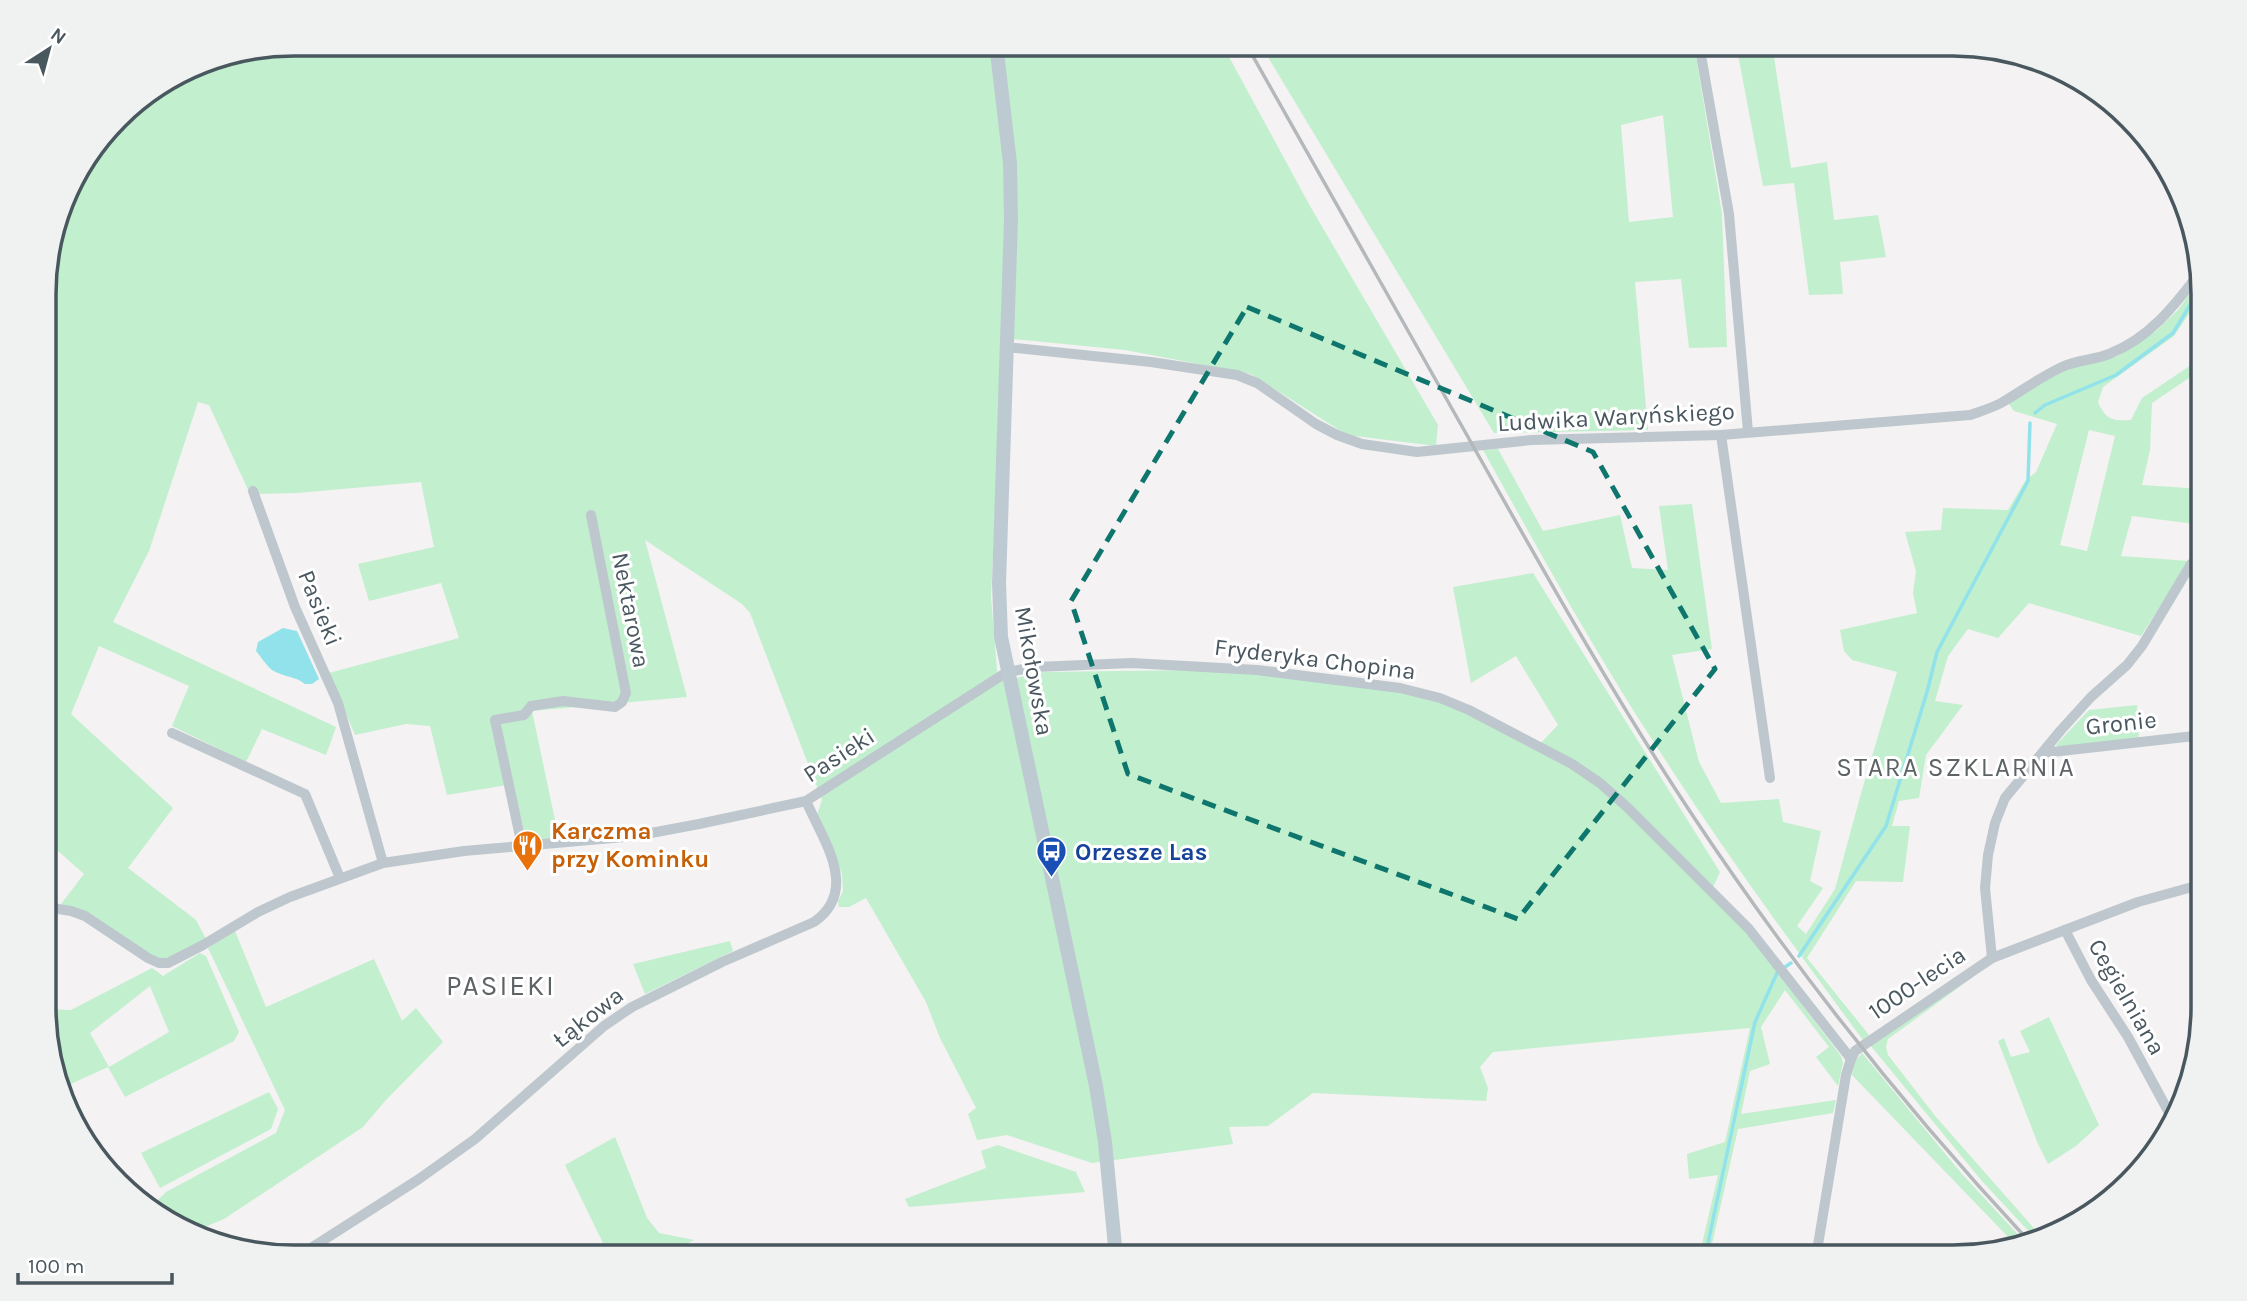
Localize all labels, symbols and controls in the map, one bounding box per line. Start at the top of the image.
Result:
north arrow [14,14,84,84]
text: N [46,23,70,49]
street label: Ludwika Waryńskiego [1497,397,1735,437]
street label: Nektarowa [606,550,656,670]
street label: Pasieki [292,566,348,650]
street label: Mikołowska [1009,604,1059,738]
street label: Fryderyka Chopina [1213,633,1417,685]
street label: Gronie [2084,705,2158,741]
street label: Pasieki [798,722,880,788]
district label: STARA SZKLARNIA [1836,752,2076,783]
place label: Karczma przy Kominku [551,817,709,873]
restaurant icon: Karczma przy Kominku [511,828,545,872]
bus stop icon: Orzesze Las [1035,835,1069,879]
place label: Orzesze Las [1075,838,1207,866]
street label: Cegielniana [2083,934,2171,1060]
street label: 1000-lecia [1863,940,1971,1026]
district label: PASIEKI [446,969,556,1002]
street label: Łąkowa [547,981,629,1053]
scale bar [18,1242,172,1286]
text: 100 m [28,1254,85,1278]

